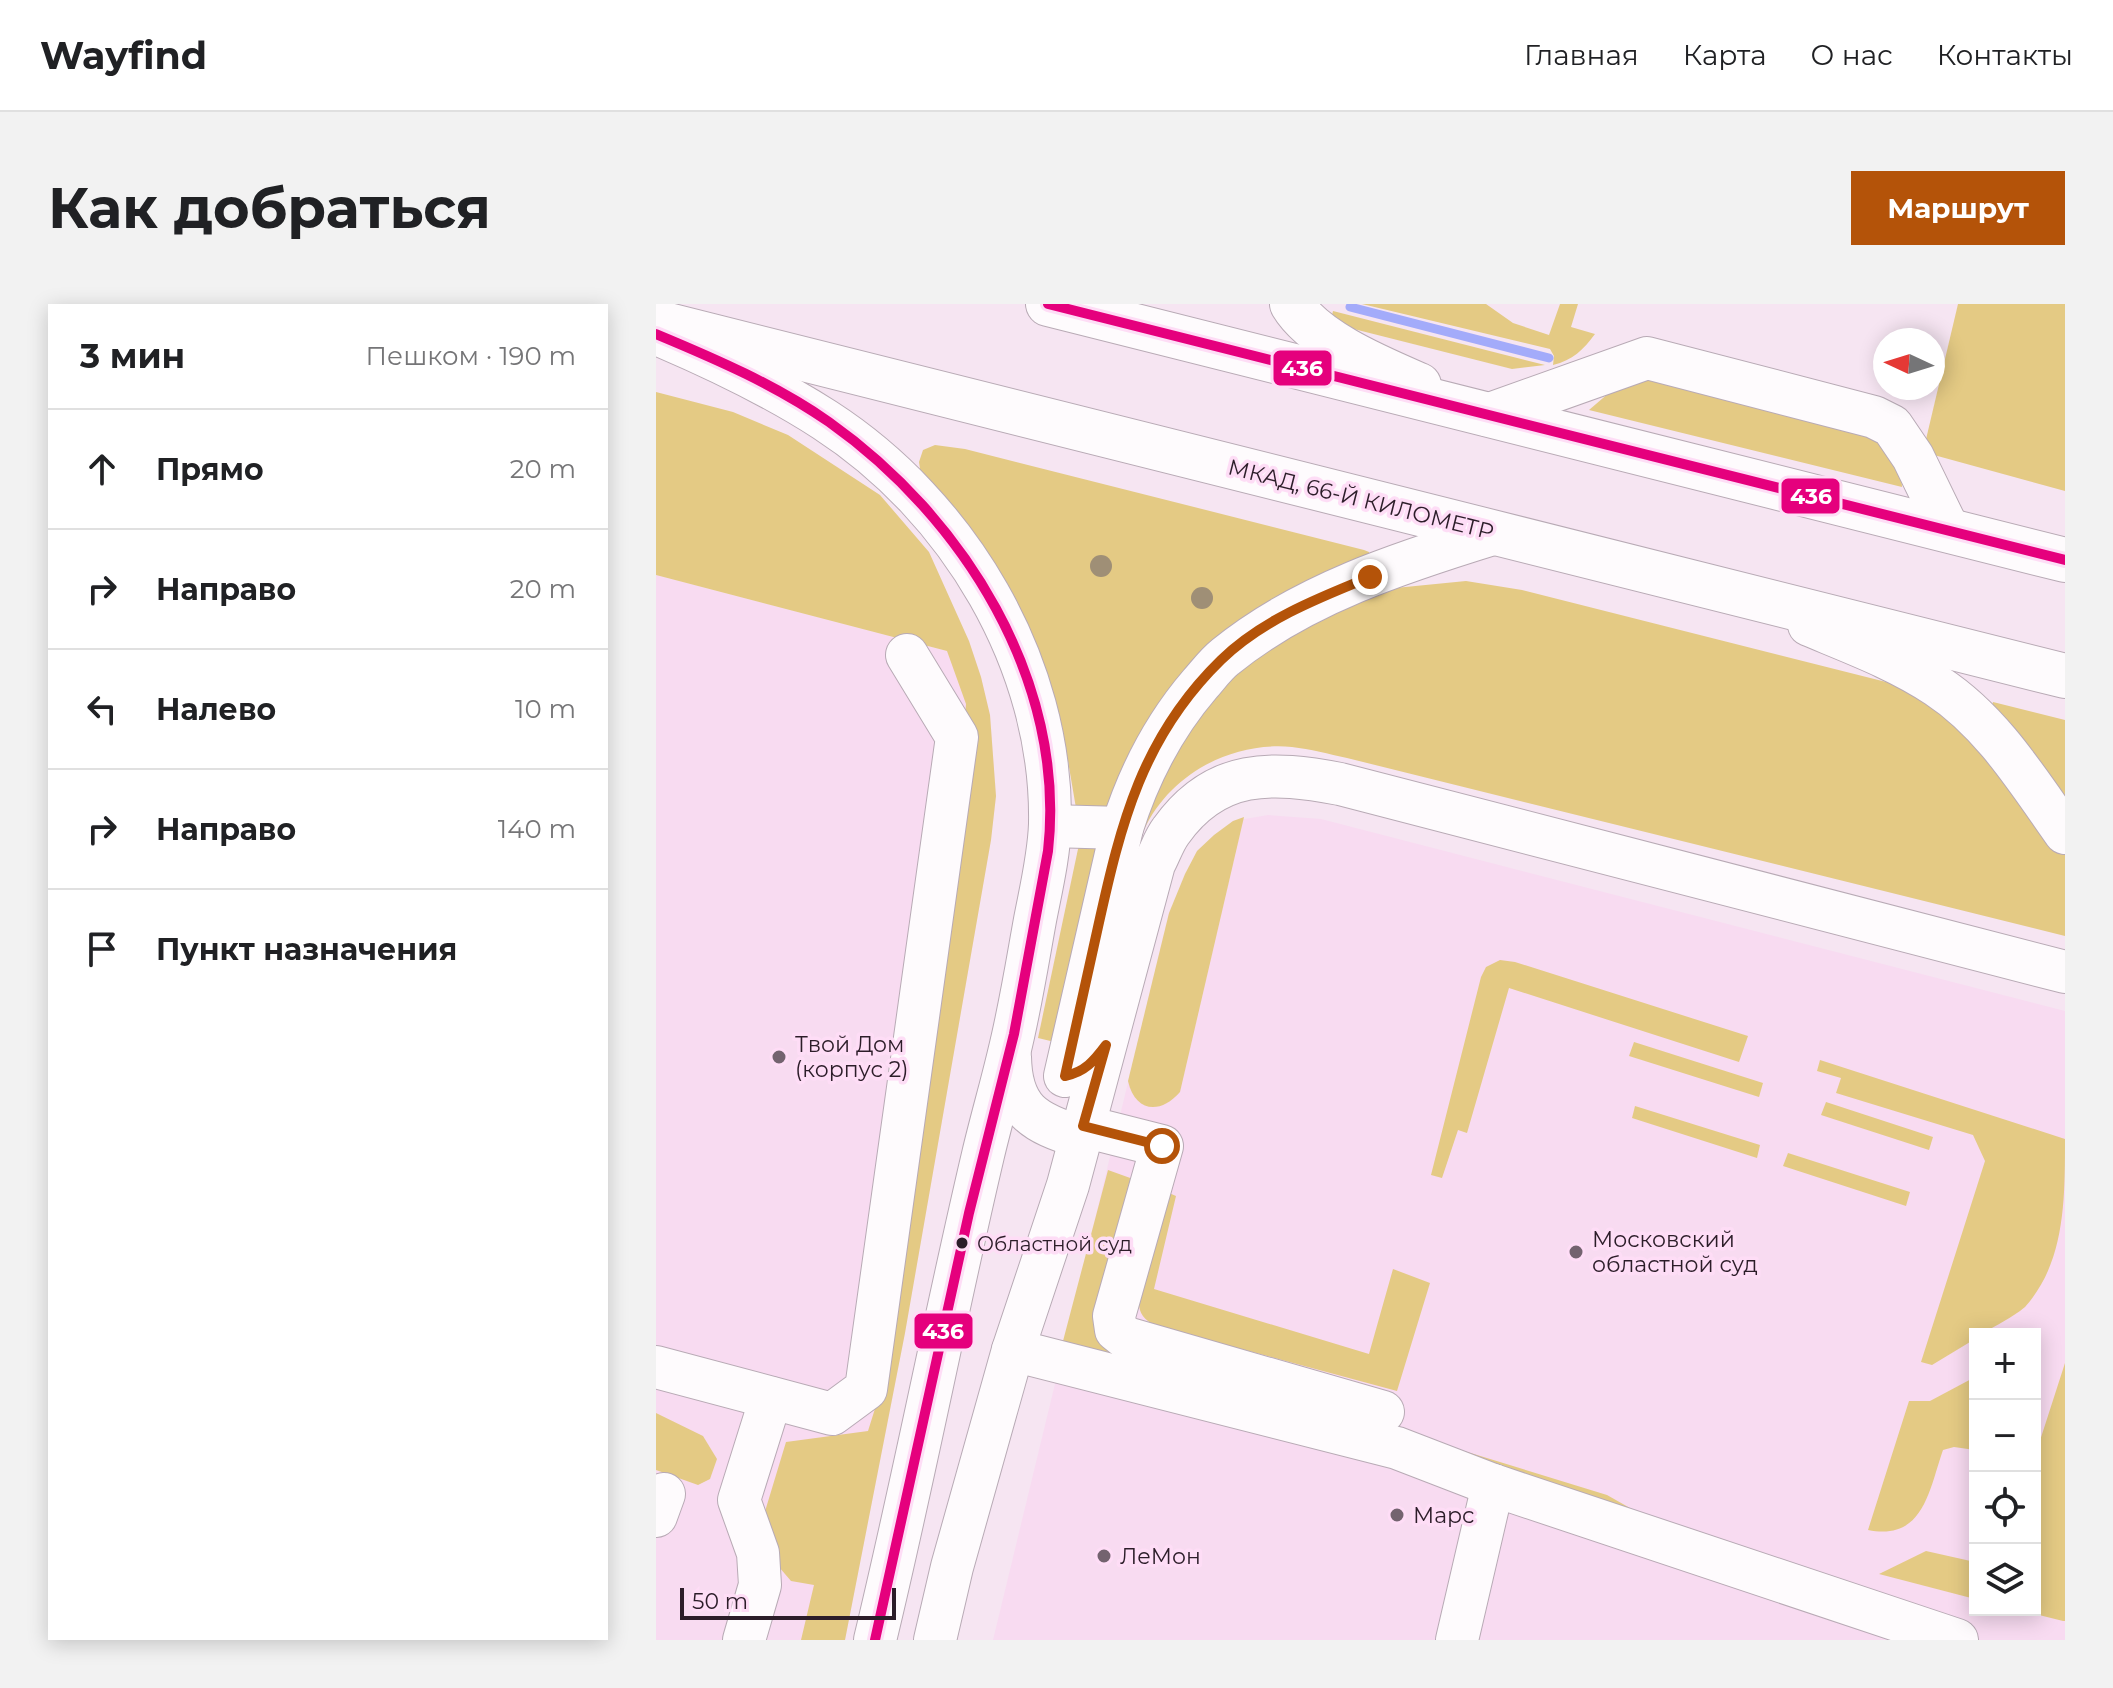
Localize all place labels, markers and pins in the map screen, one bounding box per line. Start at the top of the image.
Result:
place label: Твой Дом (корпус 2) [795,1031,908,1083]
marker: Твой Дом (корпус 2) [770,1048,788,1066]
place label: Московский областной суд [1592,1226,1758,1278]
place label: Областной суд [977,1232,1132,1256]
marker: Областной суд [954,1235,970,1251]
marker: Московский областной суд [1567,1243,1585,1261]
place label: Марс [1413,1502,1475,1529]
marker: Марс [1388,1506,1406,1524]
place label: ЛеМон [1120,1543,1201,1570]
marker: ЛеМон [1095,1547,1113,1565]

